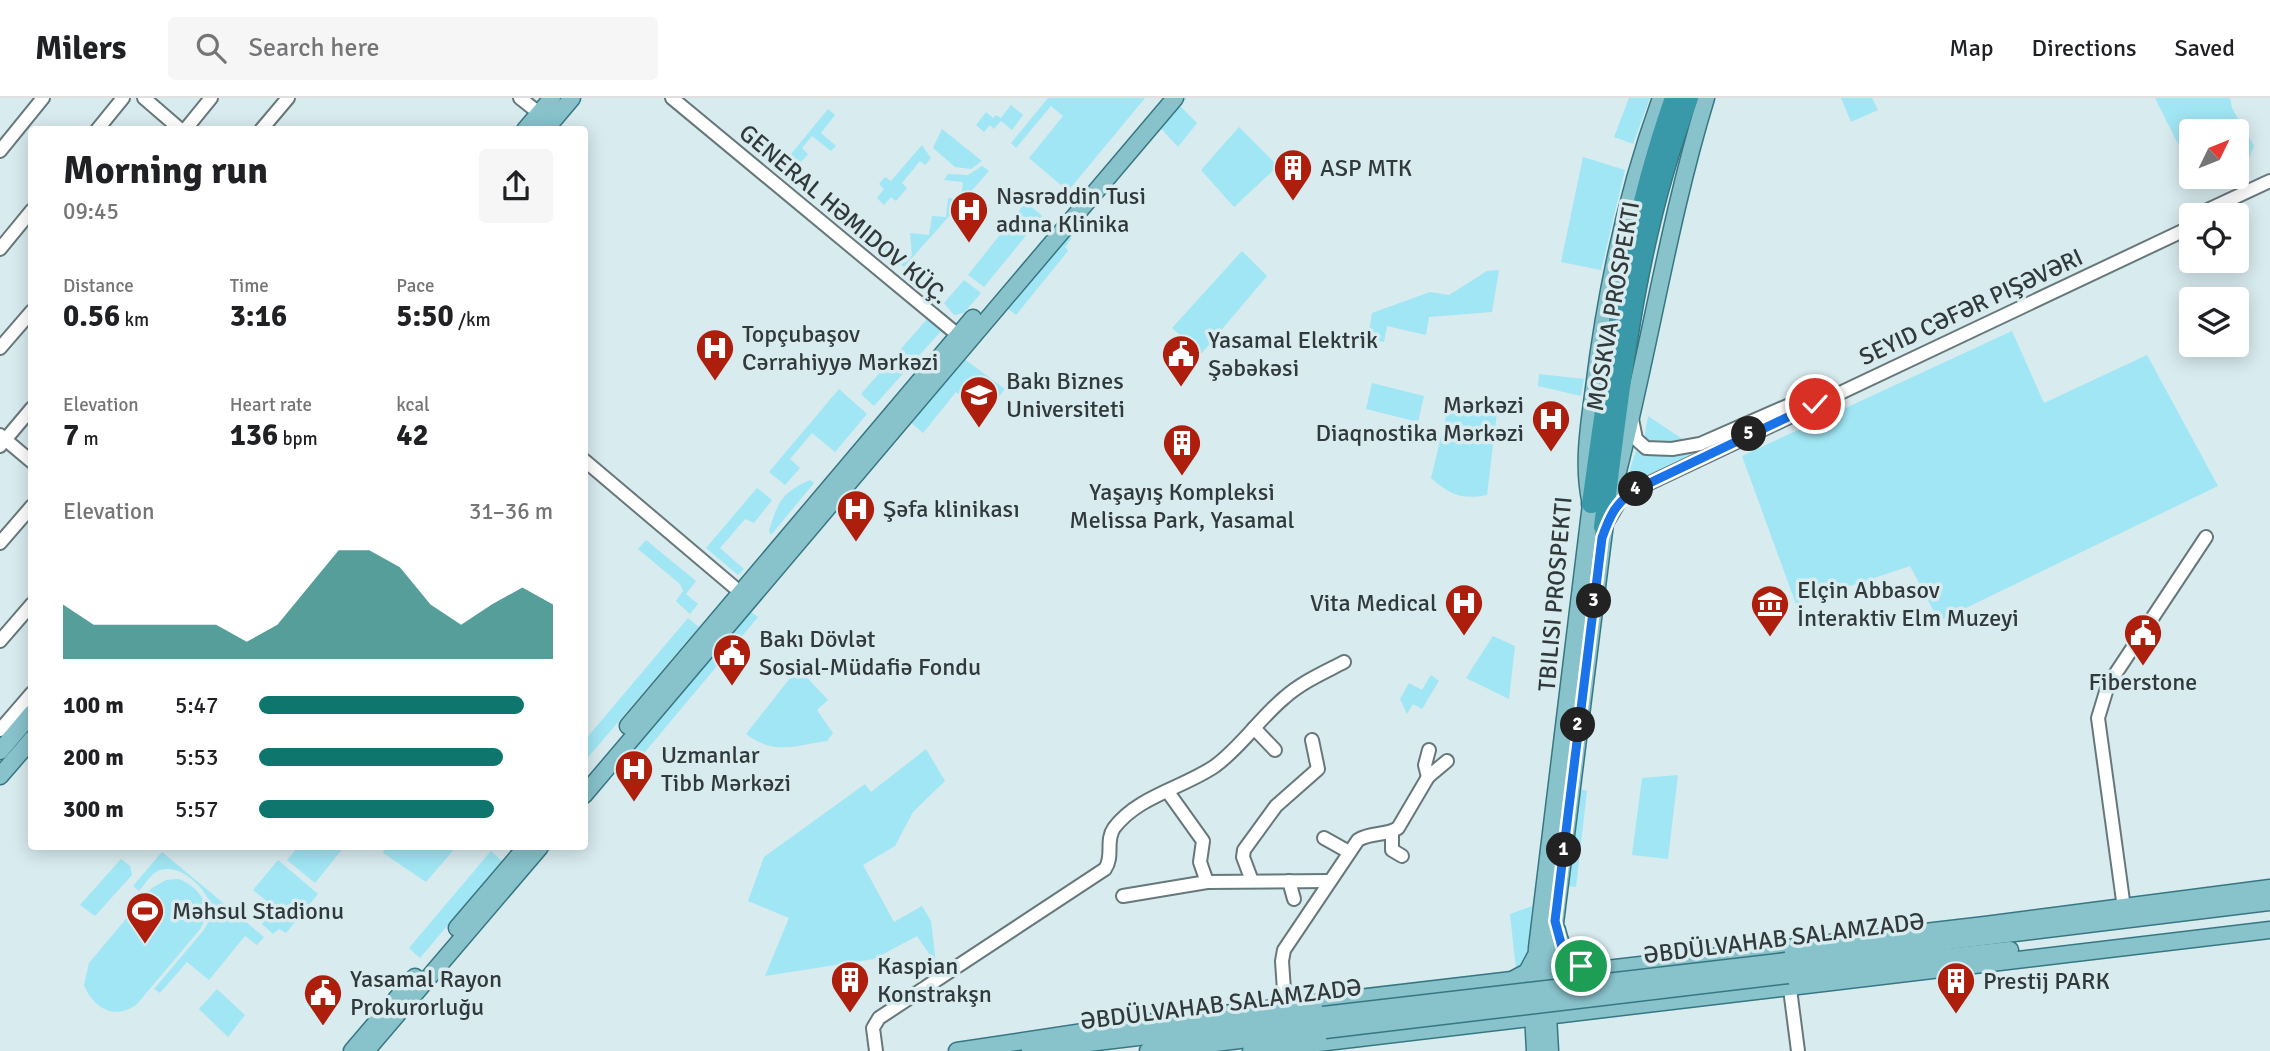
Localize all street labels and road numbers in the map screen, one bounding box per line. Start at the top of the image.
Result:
street label: GENERAL HƏMIDOV KÜÇ. [733,118,955,310]
street label: MOSKVA PROSPEKTI [1580,199,1646,413]
street label: SEYID CƏFƏR PIŞƏVƏRI [1854,242,2088,372]
street label: TBILISI PROSPEKTI [1532,495,1578,693]
street label: ƏBDÜLVAHAB SALAMZADƏ [1642,906,1926,970]
street label: ƏBDÜLVAHAB SALAMZADƏ [1079,972,1363,1036]

